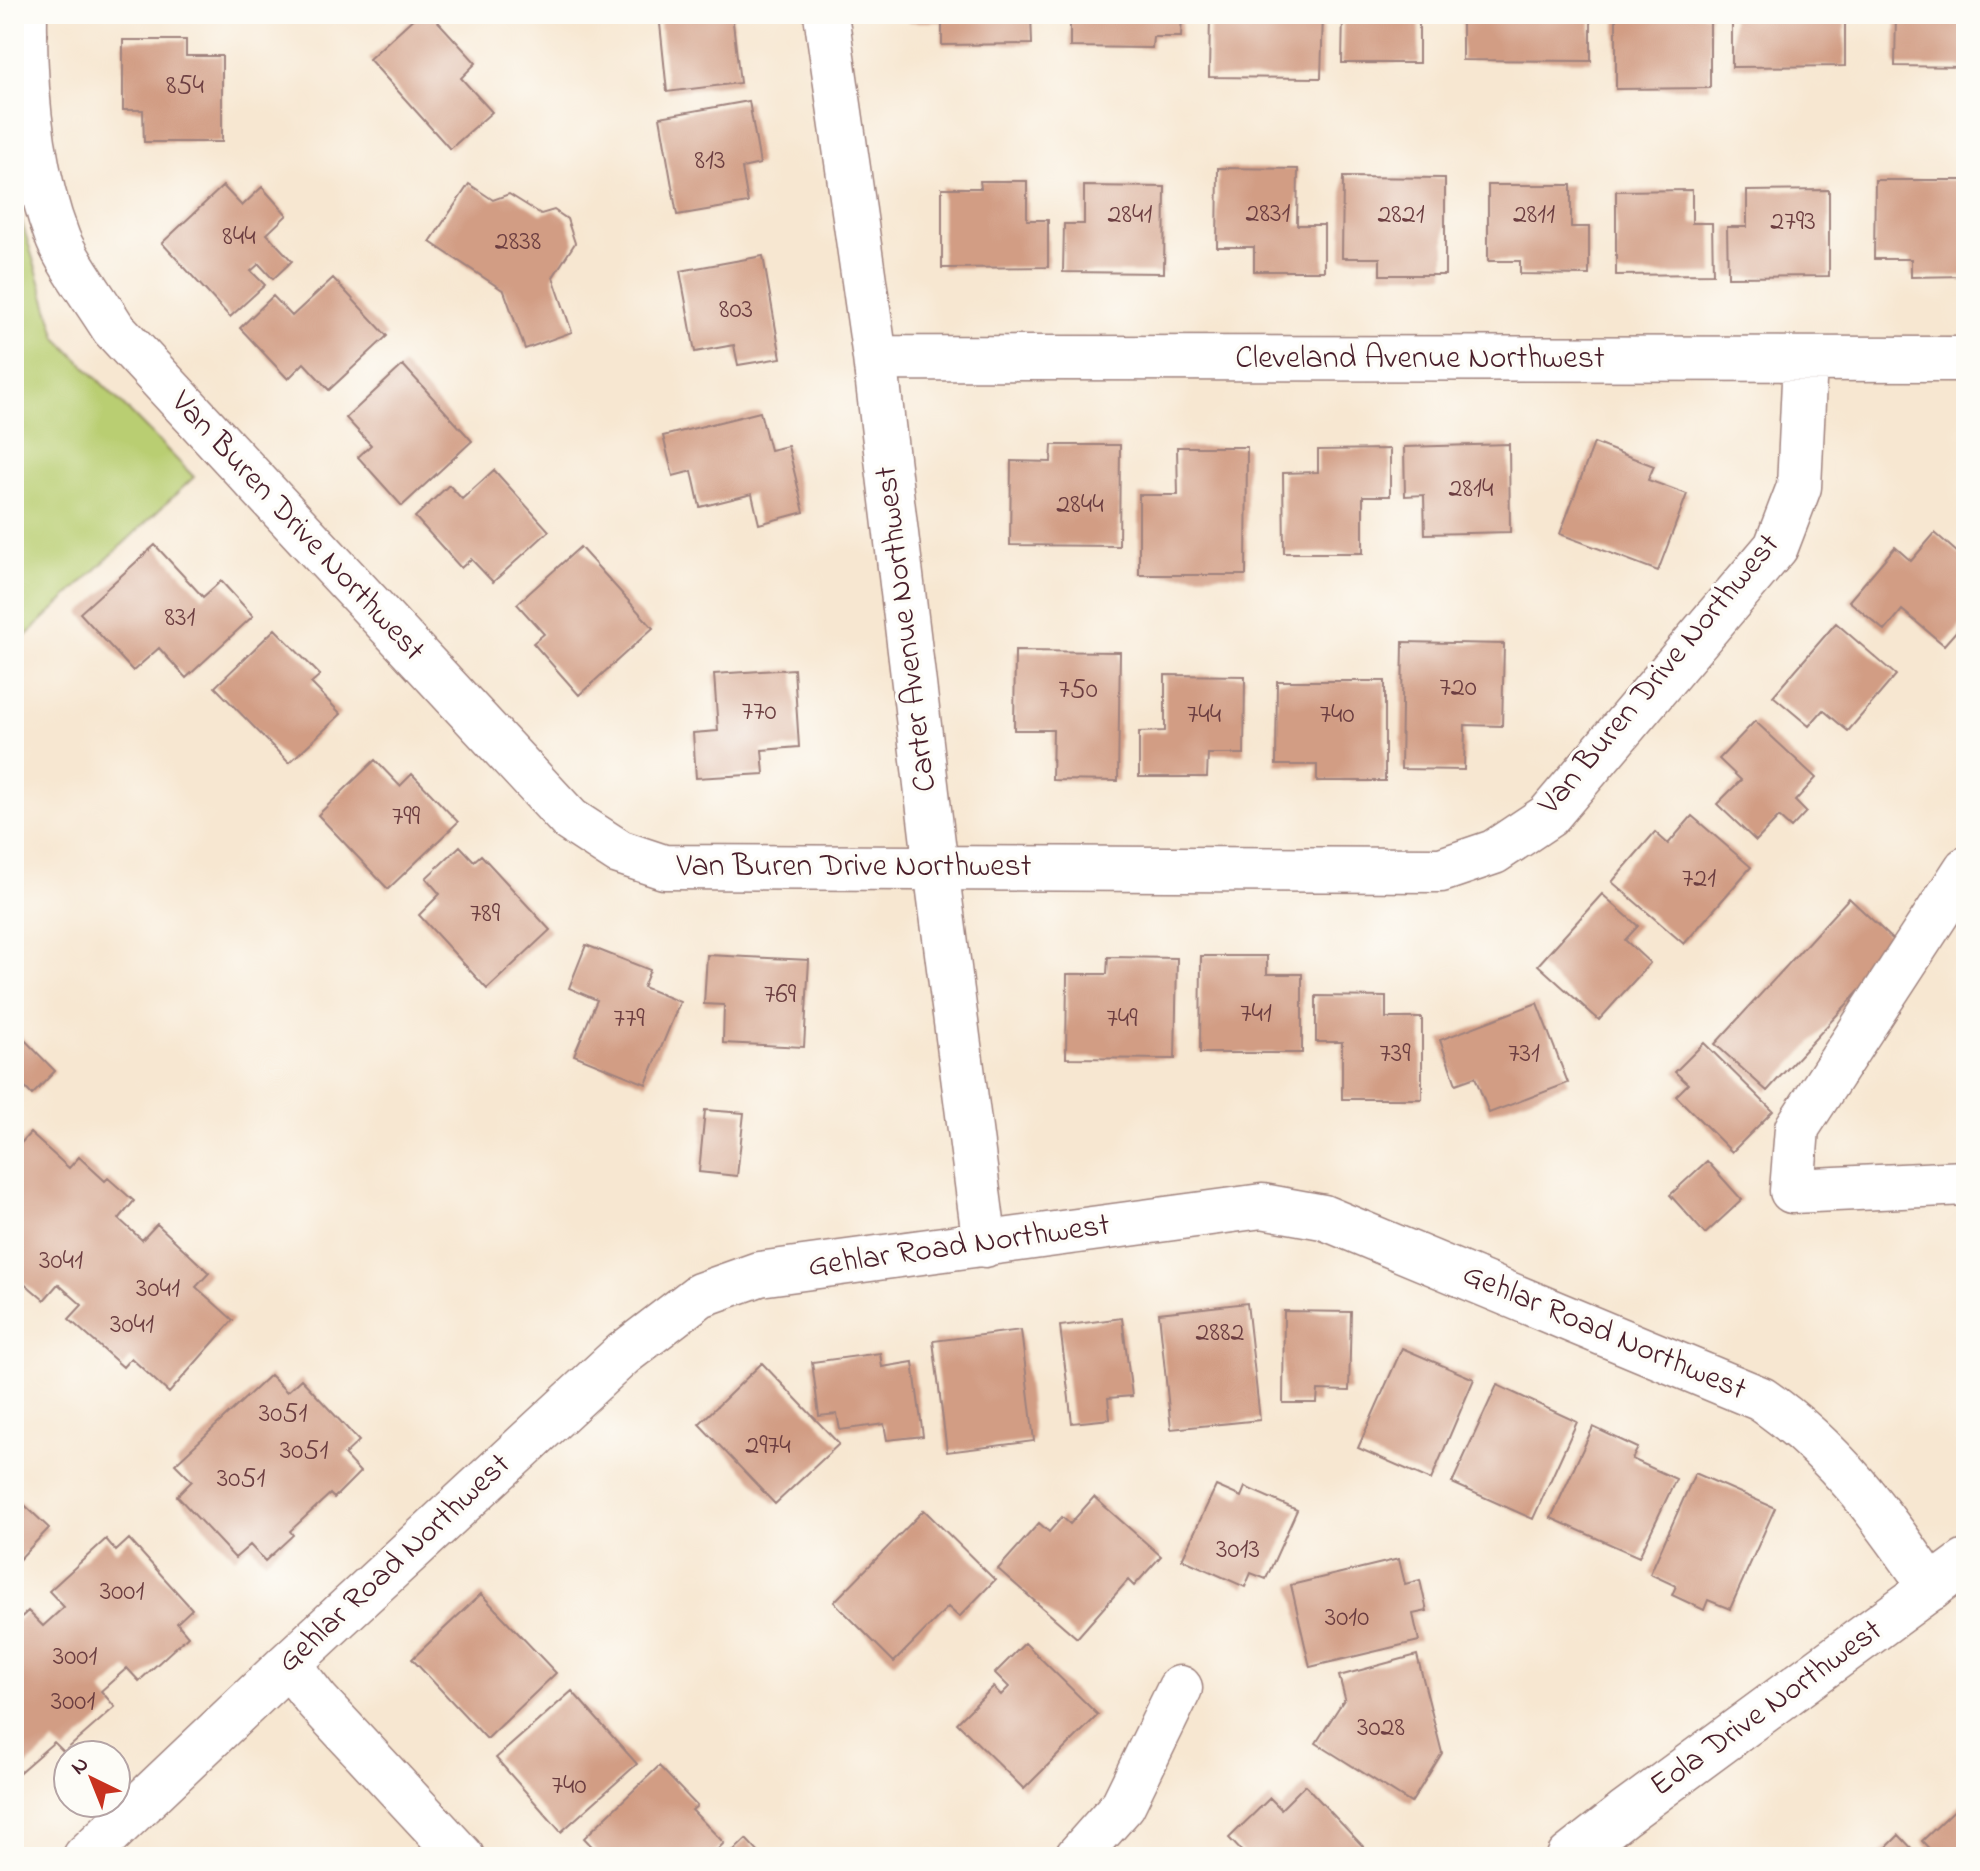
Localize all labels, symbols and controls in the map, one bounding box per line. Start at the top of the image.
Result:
house number: 854 [166,66,204,107]
house number: 813 [695,141,725,182]
house number: 2831 [1246,194,1291,235]
house number: 2841 [1108,195,1153,236]
house number: 2821 [1377,195,1425,236]
house number: 2811 [1513,195,1555,236]
house number: 2793 [1770,202,1816,243]
house number: 844 [222,217,256,258]
house number: 2838 [495,222,541,263]
house number: 803 [719,290,753,331]
street label: Cleveland Avenue Northwest [1235,336,1605,383]
street label: Van Buren Drive Northwest [158,380,435,673]
street label: Carter Avenue Northwest [864,463,950,795]
house number: 2814 [1449,469,1494,510]
house number: 2844 [1056,485,1104,526]
street label: Van Buren Drive Northwest [1527,524,1792,827]
house number: 831 [165,598,196,639]
house number: 720 [1439,668,1477,709]
house number: 750 [1058,670,1098,711]
house number: 770 [741,692,777,733]
house number: 744 [1187,695,1222,736]
house number: 740 [1319,695,1355,736]
house number: 799 [392,797,421,838]
street label: Van Buren Drive Northwest [675,844,1032,891]
house number: 721 [1682,859,1716,900]
house number: 789 [470,894,501,935]
house number: 769 [764,975,797,1016]
house number: 741 [1240,994,1272,1035]
house number: 779 [613,999,645,1040]
house number: 749 [1106,999,1138,1040]
house number: 739 [1379,1034,1411,1075]
house number: 731 [1508,1034,1540,1075]
street label: Gehlar Road Northwest [805,1203,1113,1291]
house number: 3041 [39,1241,83,1282]
street label: Gehlar Road Northwest [1455,1252,1753,1414]
house number: 3041 [136,1269,180,1310]
house number: 3041 [110,1305,154,1346]
house number: 2882 [1196,1313,1244,1354]
house number: 3051 [259,1394,307,1435]
house number: 2974 [745,1426,791,1467]
house number: 3051 [280,1431,328,1472]
street label: Gehlar Road Northwest [268,1443,522,1685]
house number: 3051 [217,1459,265,1500]
house number: 3013 [1216,1530,1260,1571]
house number: 3001 [100,1572,144,1613]
house number: 3010 [1325,1598,1369,1639]
street label: Eola Drive Northwest [1641,1608,1893,1809]
house number: 3001 [53,1637,97,1678]
house number: 3001 [51,1682,95,1723]
house number: 3028 [1357,1708,1405,1749]
north arrow [52,1739,132,1819]
text: N [64,1750,97,1783]
house number: 740 [551,1766,587,1807]

